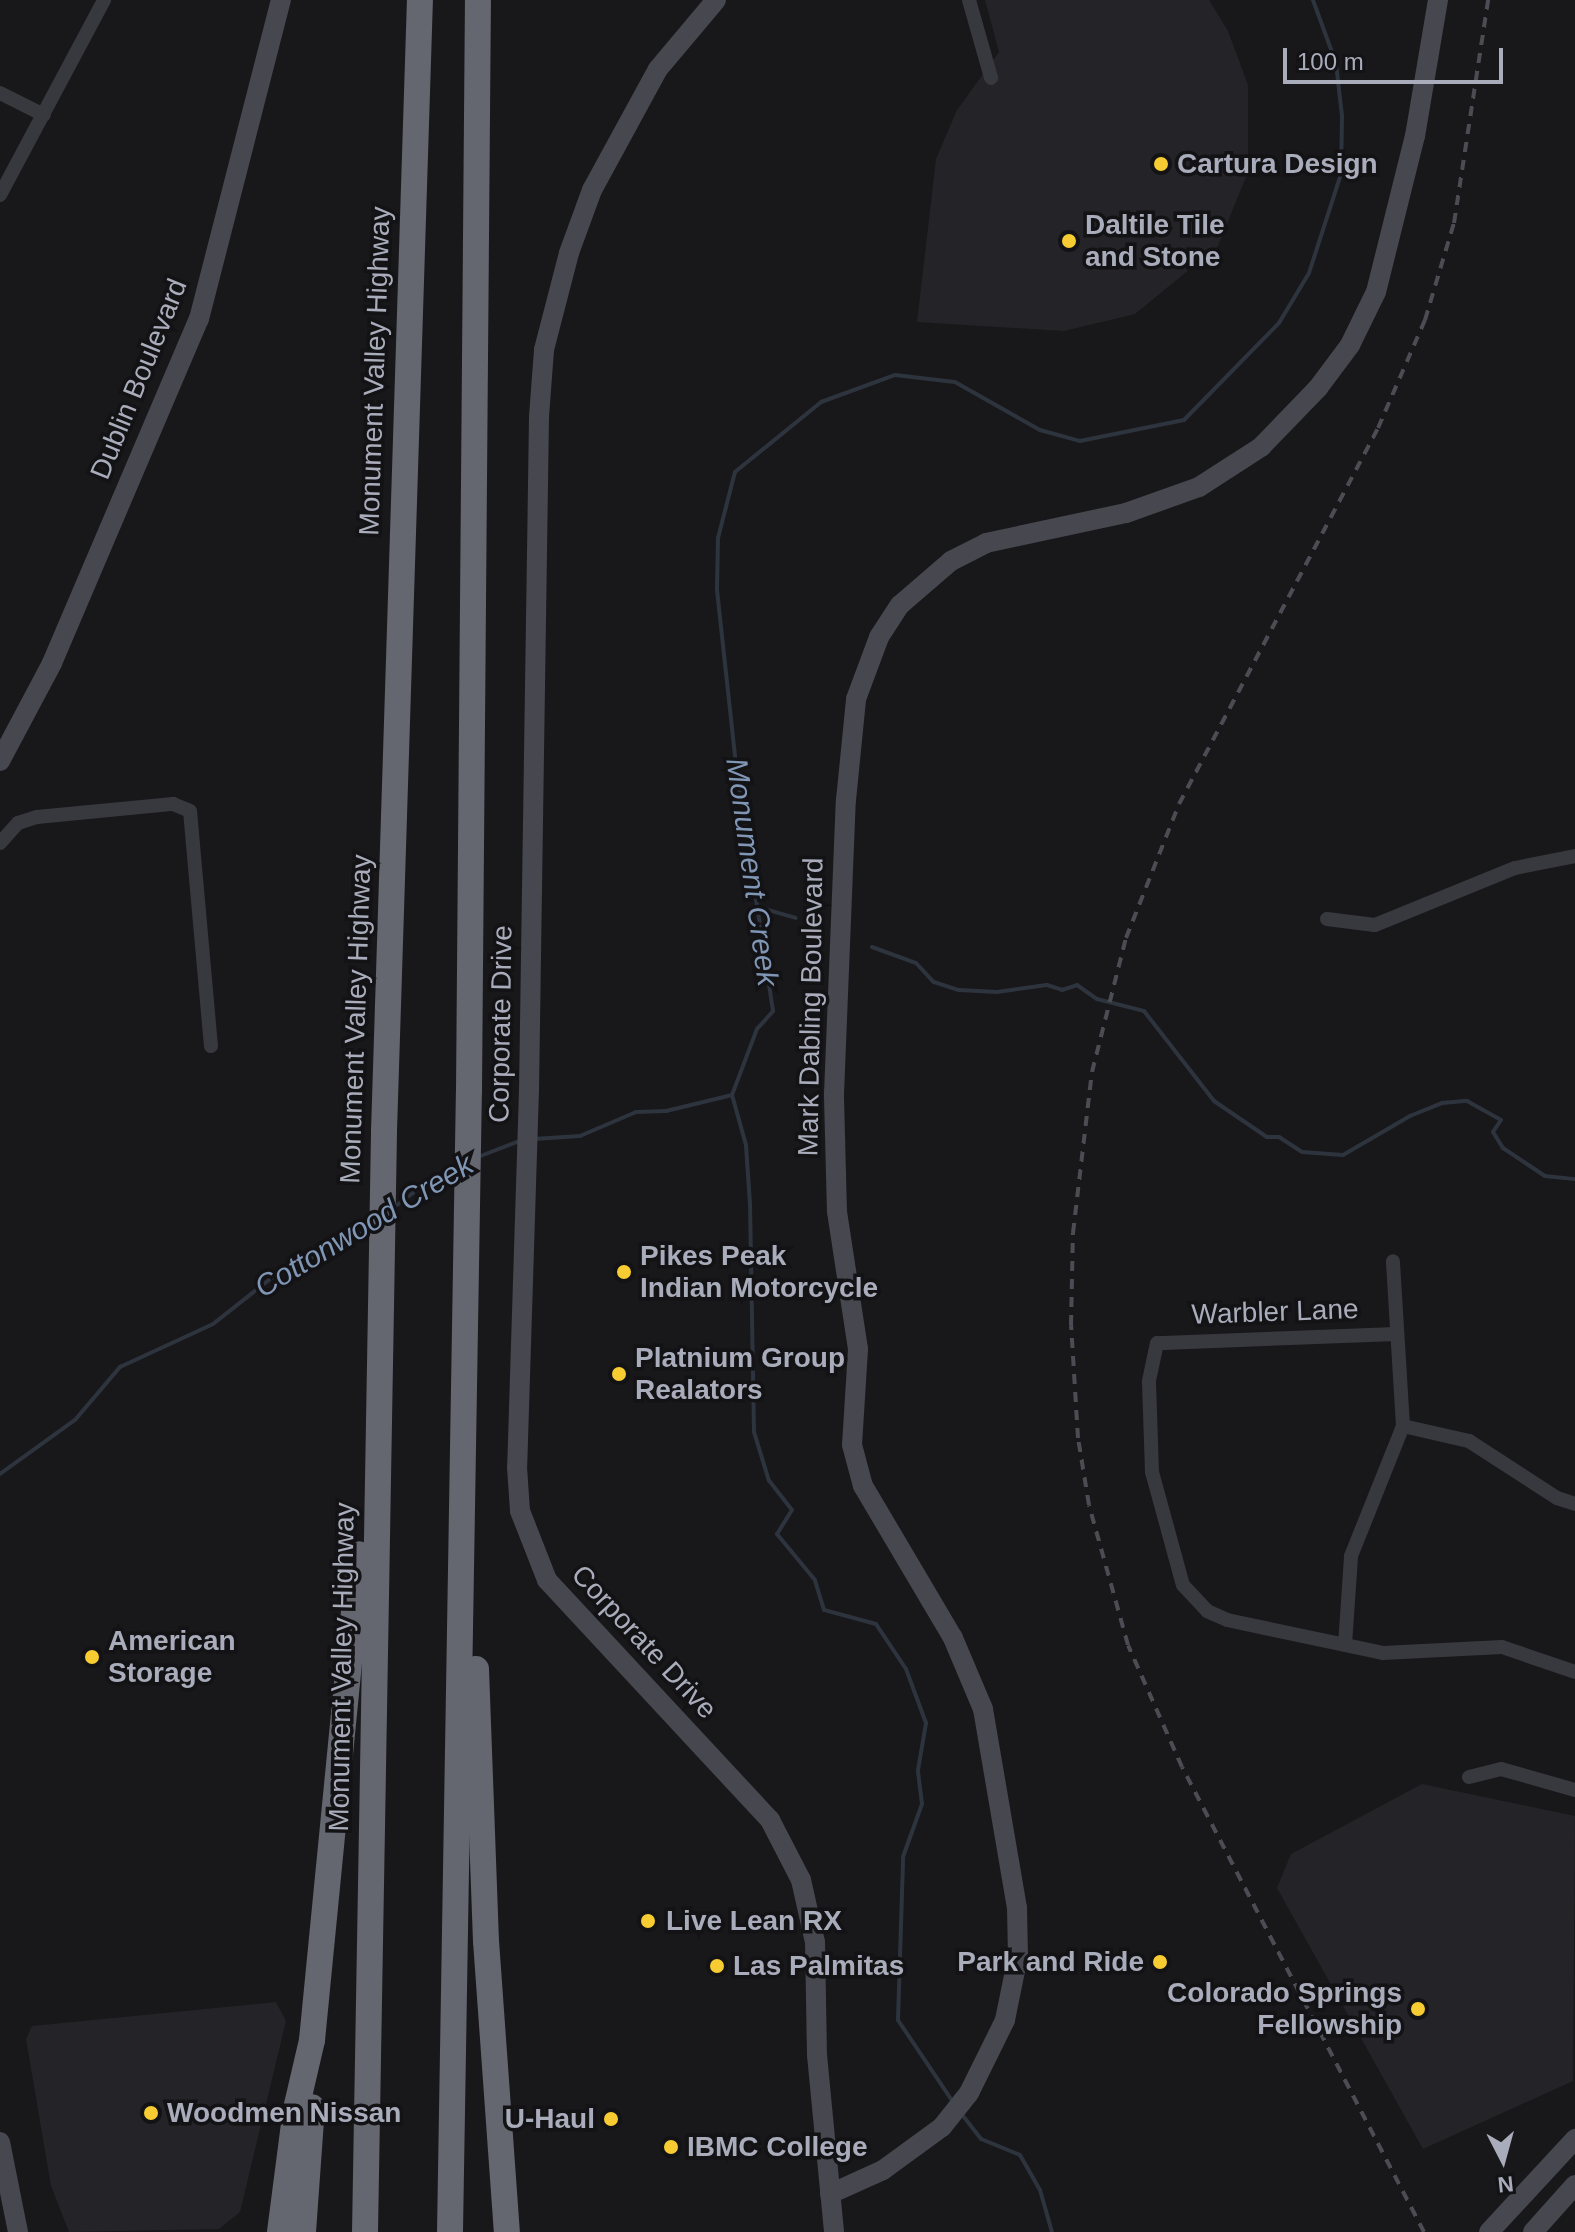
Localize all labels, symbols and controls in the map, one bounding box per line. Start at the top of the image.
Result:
scale bar [1287,32,1507,82]
text: 100 m [1297,48,1364,75]
place label: Cartura Design [1177,147,1378,181]
marker: Cartura Design [1152,155,1170,173]
street label: Monument Valley Highway [352,206,398,536]
place label: Daltile Tile and Stone [1085,208,1225,274]
marker: Daltile Tile and Stone [1060,232,1078,250]
street label: Dublin Boulevard [83,274,195,484]
water label: Monument Creek [718,756,786,988]
street label: Monument Valley Highway [333,854,379,1184]
street label: Mark Dabling Boulevard [792,857,830,1157]
street label: Corporate Drive [482,925,520,1123]
water label: Cottonwood Creek [248,1147,480,1305]
place label: Pikes Peak Indian Motorcycle [640,1239,878,1305]
marker: Pikes Peak Indian Motorcycle [615,1263,633,1281]
street label: Warbler Lane [1191,1292,1359,1332]
place label: Platnium Group Realators [635,1341,845,1407]
marker: Platnium Group Realators [610,1365,628,1383]
street label: Monument Valley Highway [322,1502,362,1832]
street label: Corporate Drive [564,1558,724,1726]
place label: American Storage [108,1624,236,1690]
marker: American Storage [83,1648,101,1666]
place label: Live Lean RX [666,1904,842,1938]
marker: Live Lean RX [637,1910,659,1932]
place label: Park and Ride [957,1945,1144,1979]
place label: Las Palmitas [733,1949,904,1983]
marker: Park and Ride [1151,1953,1169,1971]
marker: Las Palmitas [708,1957,726,1975]
place label: Colorado Springs Fellowship [1167,1976,1402,2042]
marker: Colorado Springs Fellowship [1409,2000,1427,2018]
place label: Woodmen Nissan [167,2096,401,2130]
place label: U-Haul [505,2102,595,2136]
marker: Woodmen Nissan [142,2104,160,2122]
marker: U-Haul [602,2110,620,2128]
north arrow [1463,2120,1543,2200]
place label: IBMC College [687,2130,867,2164]
marker: IBMC College [662,2138,680,2156]
text: N [1496,2171,1515,2198]

